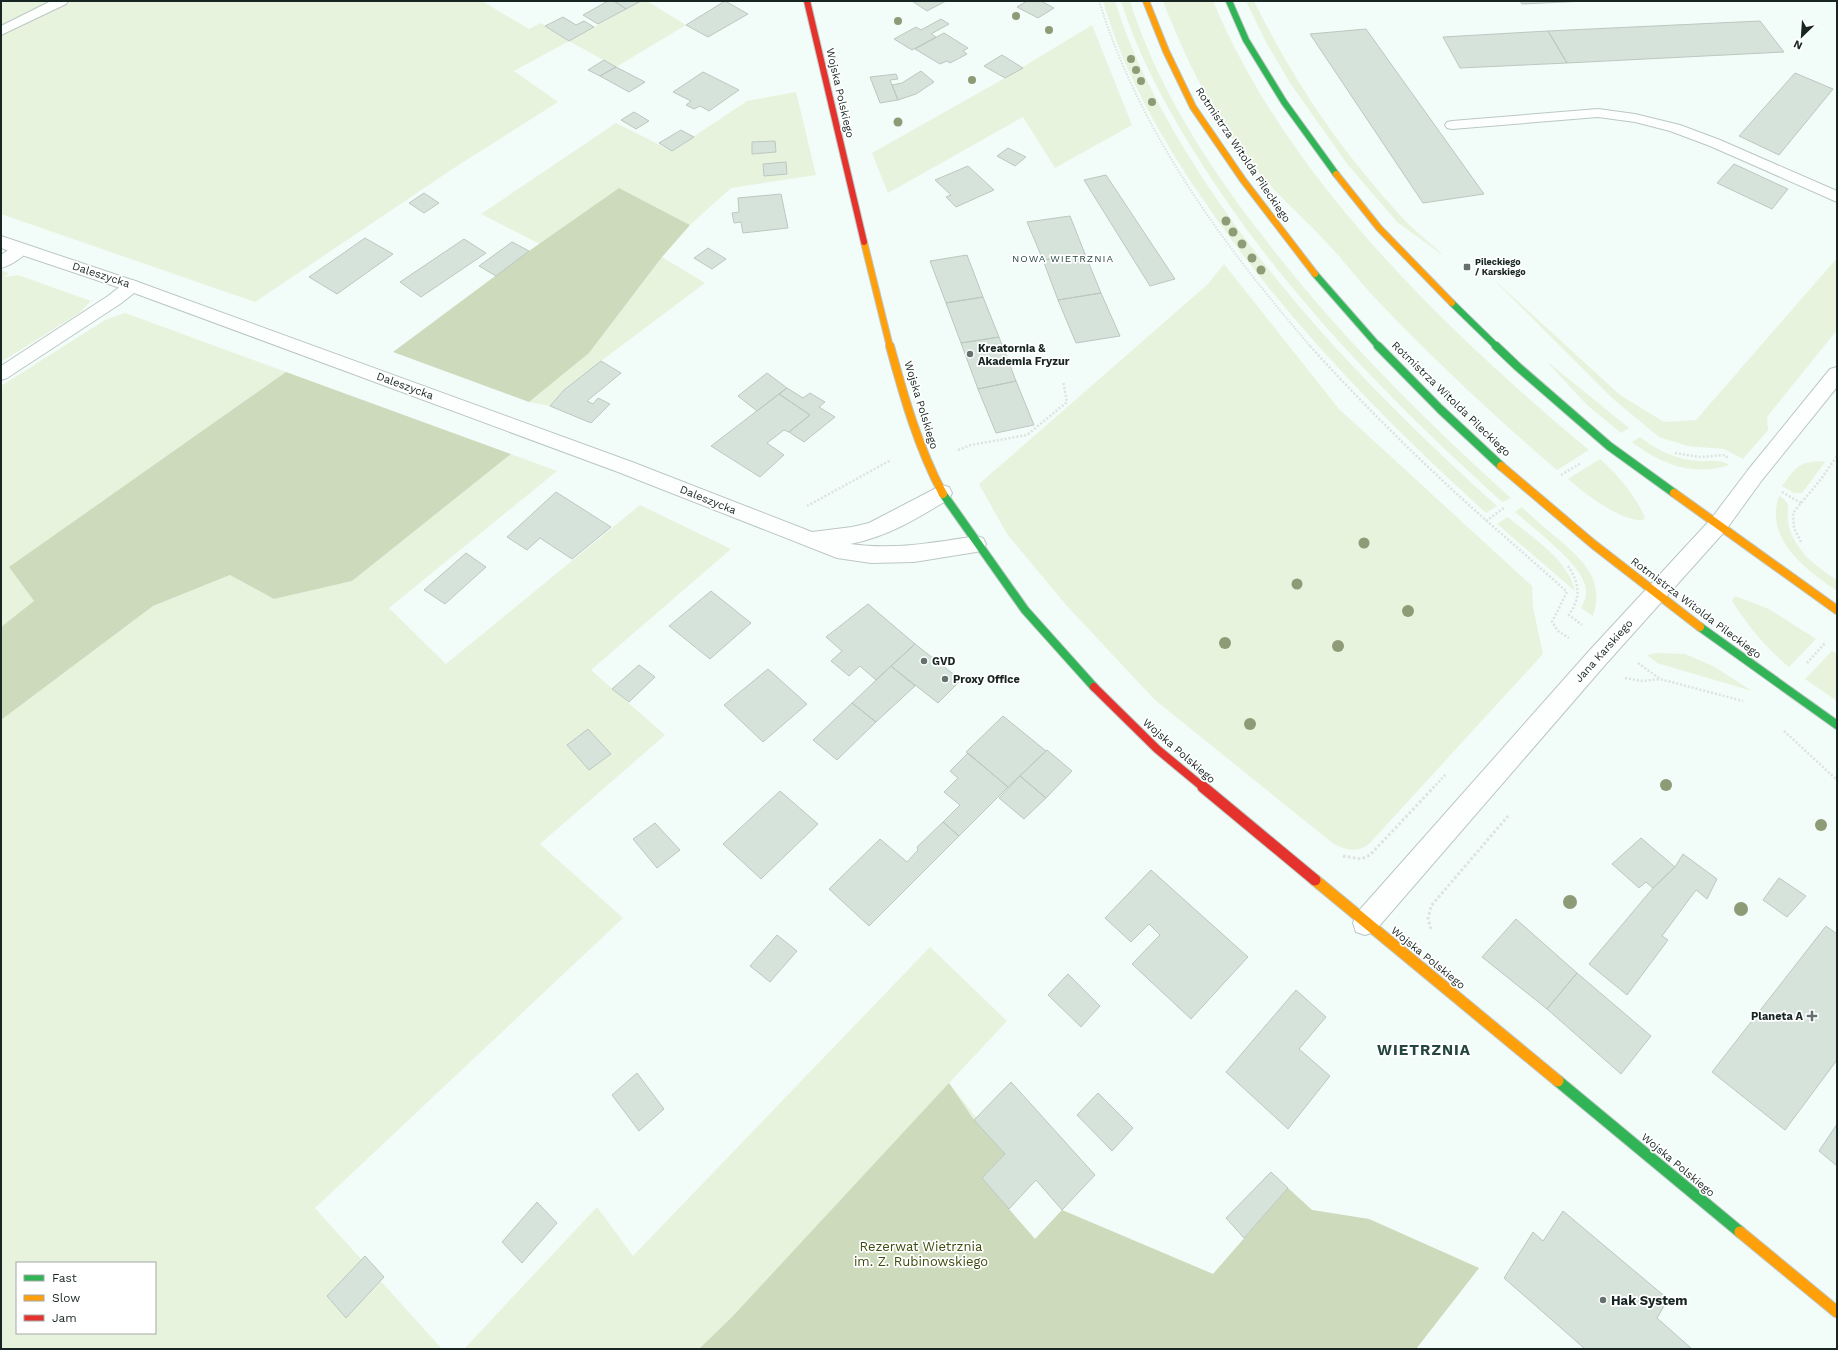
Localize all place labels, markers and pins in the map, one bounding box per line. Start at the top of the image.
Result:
place label: Pileckiego / Karskiego [1475,257,1526,277]
marker: Pileckiego / Karskiego [1462,262,1472,272]
place label: Kreatornia & Akademia Fryzur [978,342,1070,368]
marker: Kreatornia & Akademia Fryzur [965,349,975,359]
place label: GVD [932,655,955,668]
marker: GVD [919,656,929,666]
place label: Proxy Office [953,673,1020,686]
marker: Proxy Office [940,674,950,684]
place label: Planeta A [1751,1010,1804,1023]
marker: Planeta A [1806,1010,1818,1022]
place label: Hak System [1611,1293,1688,1308]
marker: Hak System [1598,1295,1608,1305]

